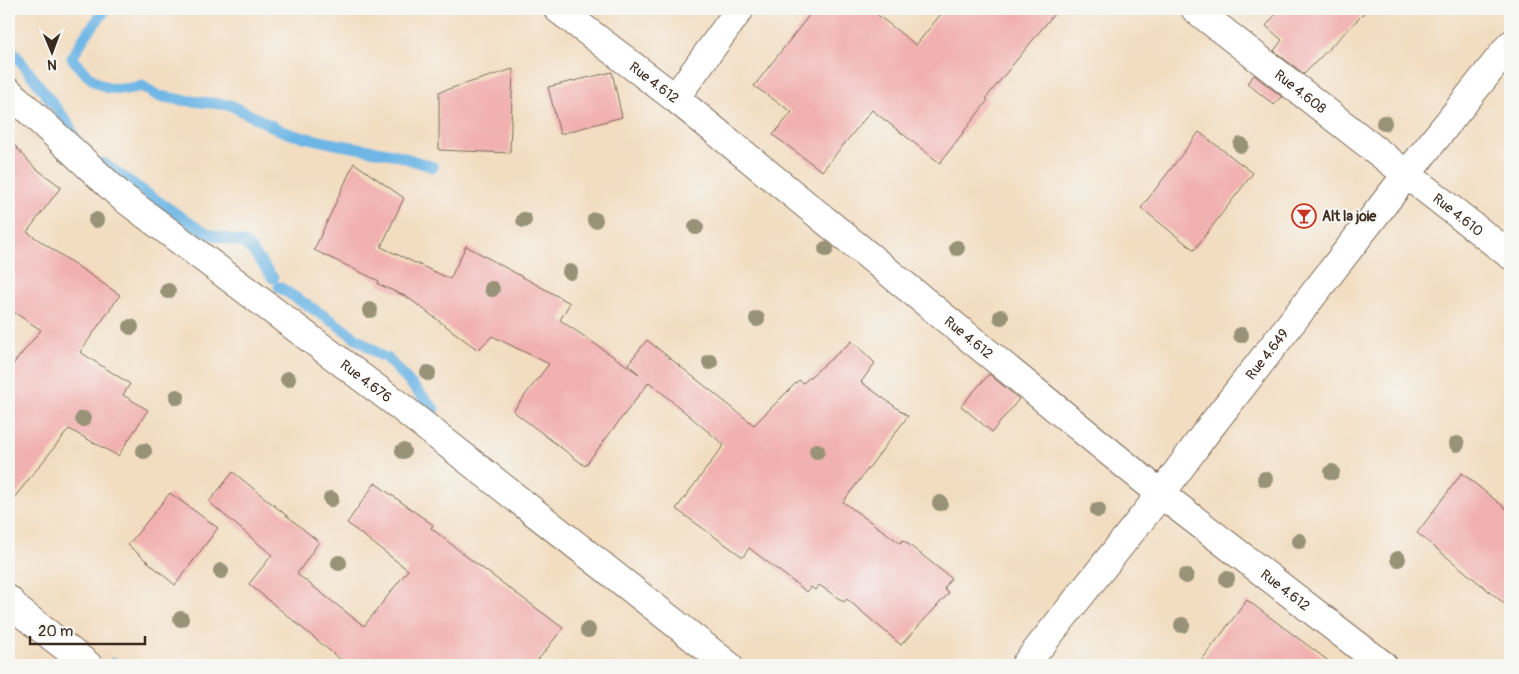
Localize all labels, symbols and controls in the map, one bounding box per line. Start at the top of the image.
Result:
north arrow [28,28,78,78]
text: N [47,56,57,73]
street label: Rue 4.612 [626,58,682,107]
street label: Rue 4.608 [1271,66,1330,117]
street label: Rue 4.610 [1429,190,1487,240]
bar icon: Alt la joie [1291,203,1317,229]
place label: Alt la joie [1322,208,1377,225]
street label: Rue 4.612 [941,313,996,363]
street label: Rue 4.649 [1242,326,1292,383]
street label: Rue 4.676 [337,356,395,406]
street label: Rue 4.612 [1257,566,1313,615]
scale bar [30,614,145,646]
text: 20 m [38,622,73,641]

